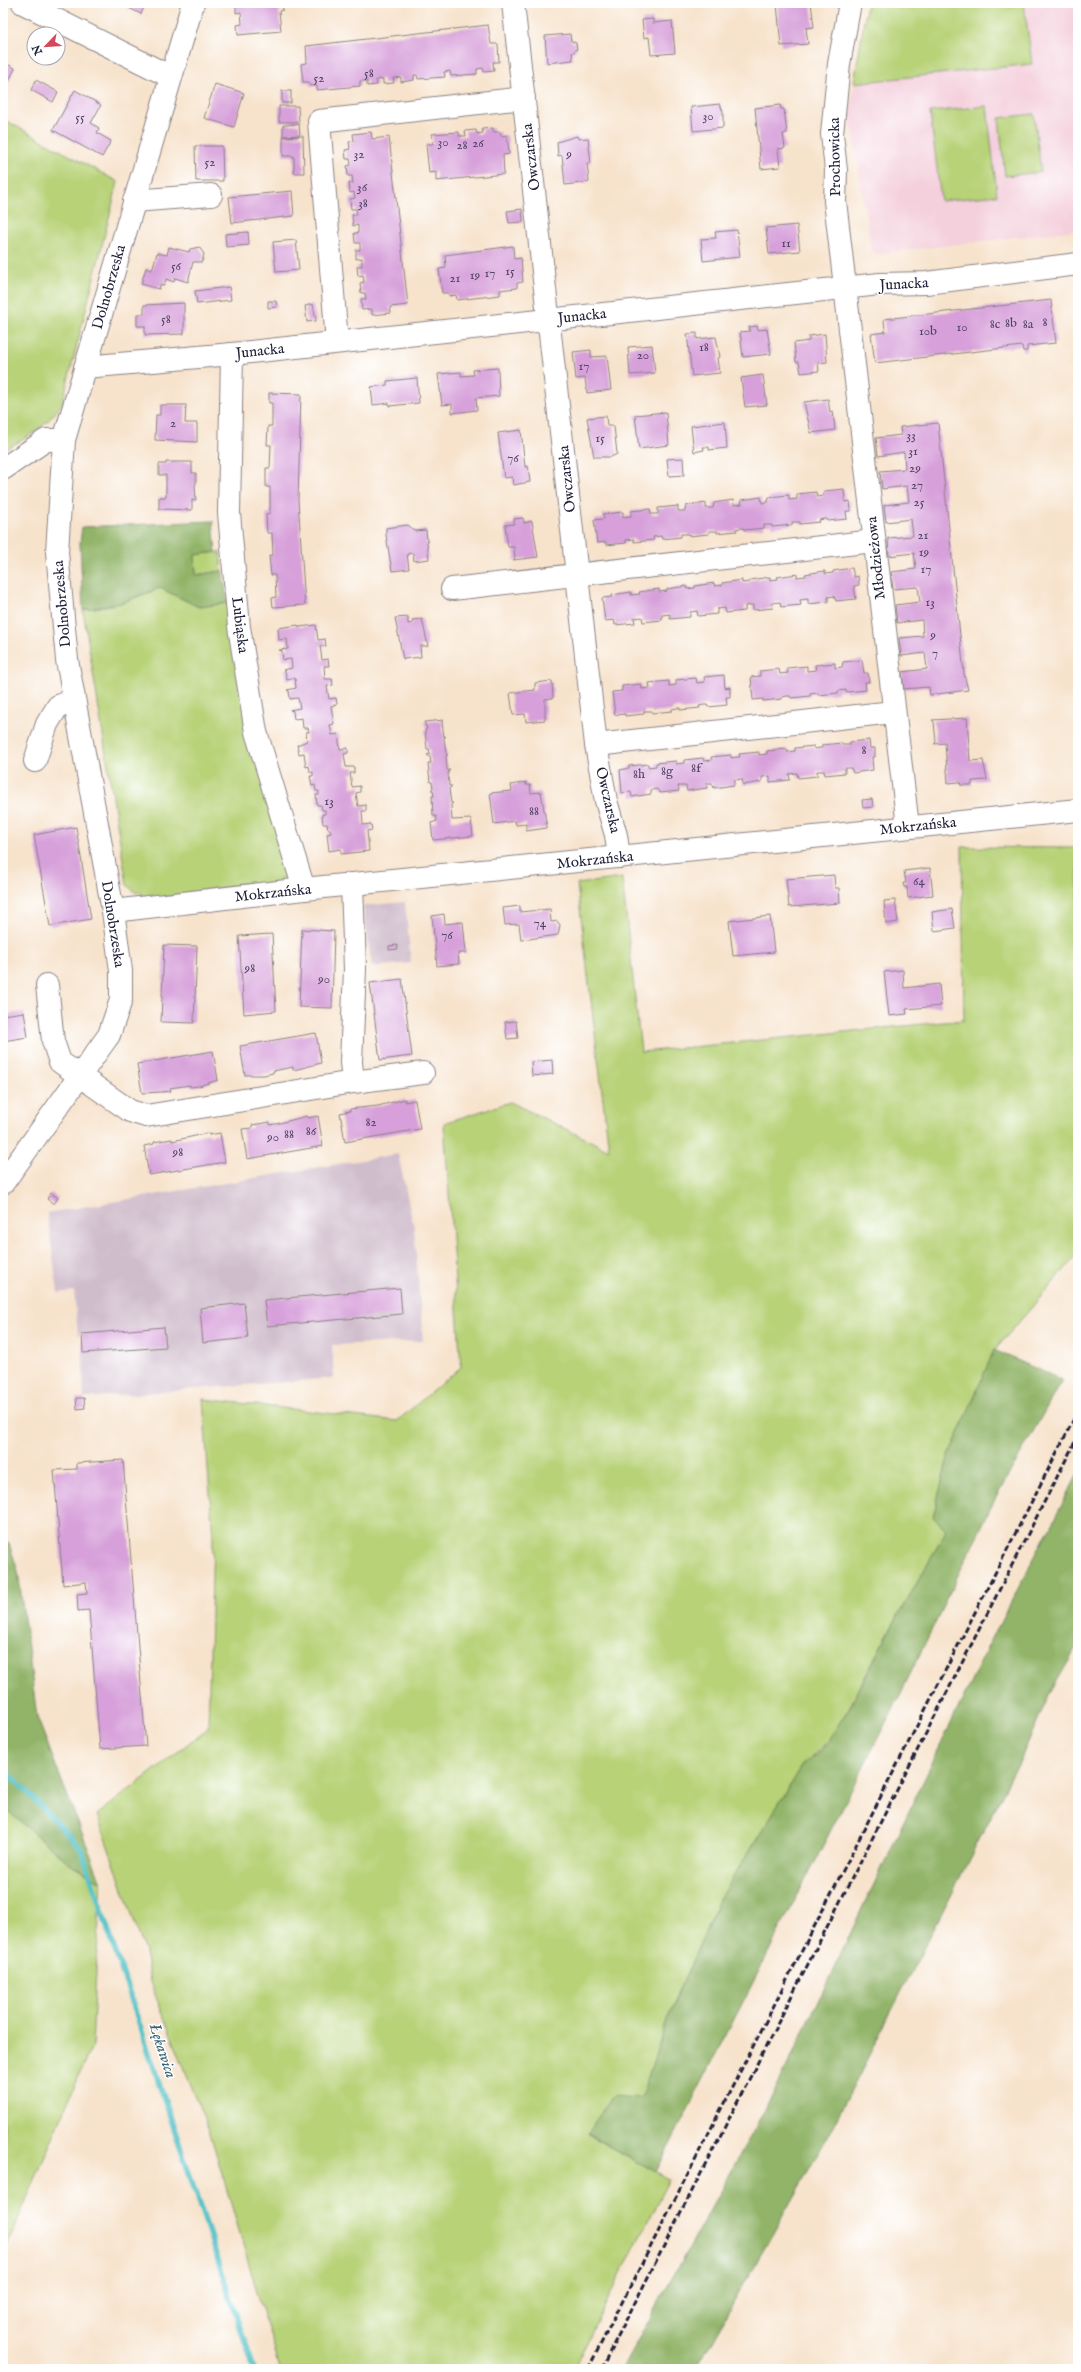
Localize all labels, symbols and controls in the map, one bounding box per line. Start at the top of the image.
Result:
north arrow [26,26,66,66]
text: N [29,42,47,58]
house number: 58 [364,65,374,82]
house number: 52 [314,70,324,87]
house number: 30 [702,108,714,125]
house number: 55 [75,109,85,126]
street label: Prochowicka [825,117,845,197]
street label: Owczarska [517,122,545,192]
house number: 30 [437,134,449,151]
house number: 26 [472,135,484,152]
house number: 28 [456,137,468,154]
house number: 32 [354,146,364,163]
house number: 9 [565,146,572,163]
house number: 52 [205,154,215,171]
house number: 36 [357,179,368,196]
house number: 38 [358,195,368,212]
house number: 11 [781,235,791,252]
street label: Dolnobrzeska [88,242,130,332]
house number: 56 [171,258,182,275]
house number: 15 [505,263,515,280]
house number: 17 [485,265,495,282]
house number: 19 [470,267,481,284]
house number: 21 [450,270,461,287]
street label: Junacka [877,273,929,295]
street label: Junacka [555,304,608,328]
house number: 58 [161,311,171,328]
house number: 8 [1042,314,1048,331]
house number: 8b [1005,315,1017,332]
house number: 8c [990,316,1001,333]
house number: 8a [1023,316,1034,333]
house number: 10 [956,319,968,336]
house number: 10b [919,323,937,340]
street label: Junacka [233,339,286,363]
house number: 18 [699,339,709,356]
house number: 20 [637,347,649,364]
house number: 17 [579,358,589,375]
house number: 2 [170,415,176,432]
house number: 33 [906,427,916,444]
house number: 15 [595,430,605,447]
house number: 31 [908,443,918,460]
street label: Owczarska [554,444,580,513]
house number: 76 [507,450,519,467]
house number: 29 [909,460,921,477]
house number: 27 [911,477,923,494]
house number: 25 [914,494,925,511]
street label: Młodzieżowa [862,515,890,600]
house number: 21 [918,527,929,544]
house number: 19 [919,544,930,561]
street label: Dolnobrzeska [49,559,75,648]
house number: 17 [921,561,931,578]
house number: 13 [925,594,935,611]
street label: Lubiąska [227,596,253,655]
house number: 9 [929,627,936,644]
house number: 7 [932,645,938,662]
house number: 8 [861,742,867,759]
house number: 8f [691,760,703,777]
house number: 8g [661,763,674,780]
street label: Owczarska [591,765,625,835]
house number: 8h [633,766,645,783]
house number: 13 [324,793,334,810]
house number: 88 [529,803,539,820]
street label: Mokrzańska [879,812,958,839]
street label: Mokrzańska [556,846,635,873]
house number: 64 [913,873,926,890]
street label: Dolnobrzeska [97,879,129,969]
street label: Mokrzańska [234,879,313,906]
house number: 74 [534,915,547,932]
house number: 76 [441,927,453,944]
house number: 98 [244,960,255,977]
house number: 90 [317,971,330,988]
house number: 82 [365,1114,377,1131]
house number: 86 [306,1123,317,1140]
house number: 88 [284,1126,294,1143]
house number: 90 [266,1129,279,1146]
house number: 98 [172,1144,183,1161]
water label: Łękawica [143,2020,180,2081]

